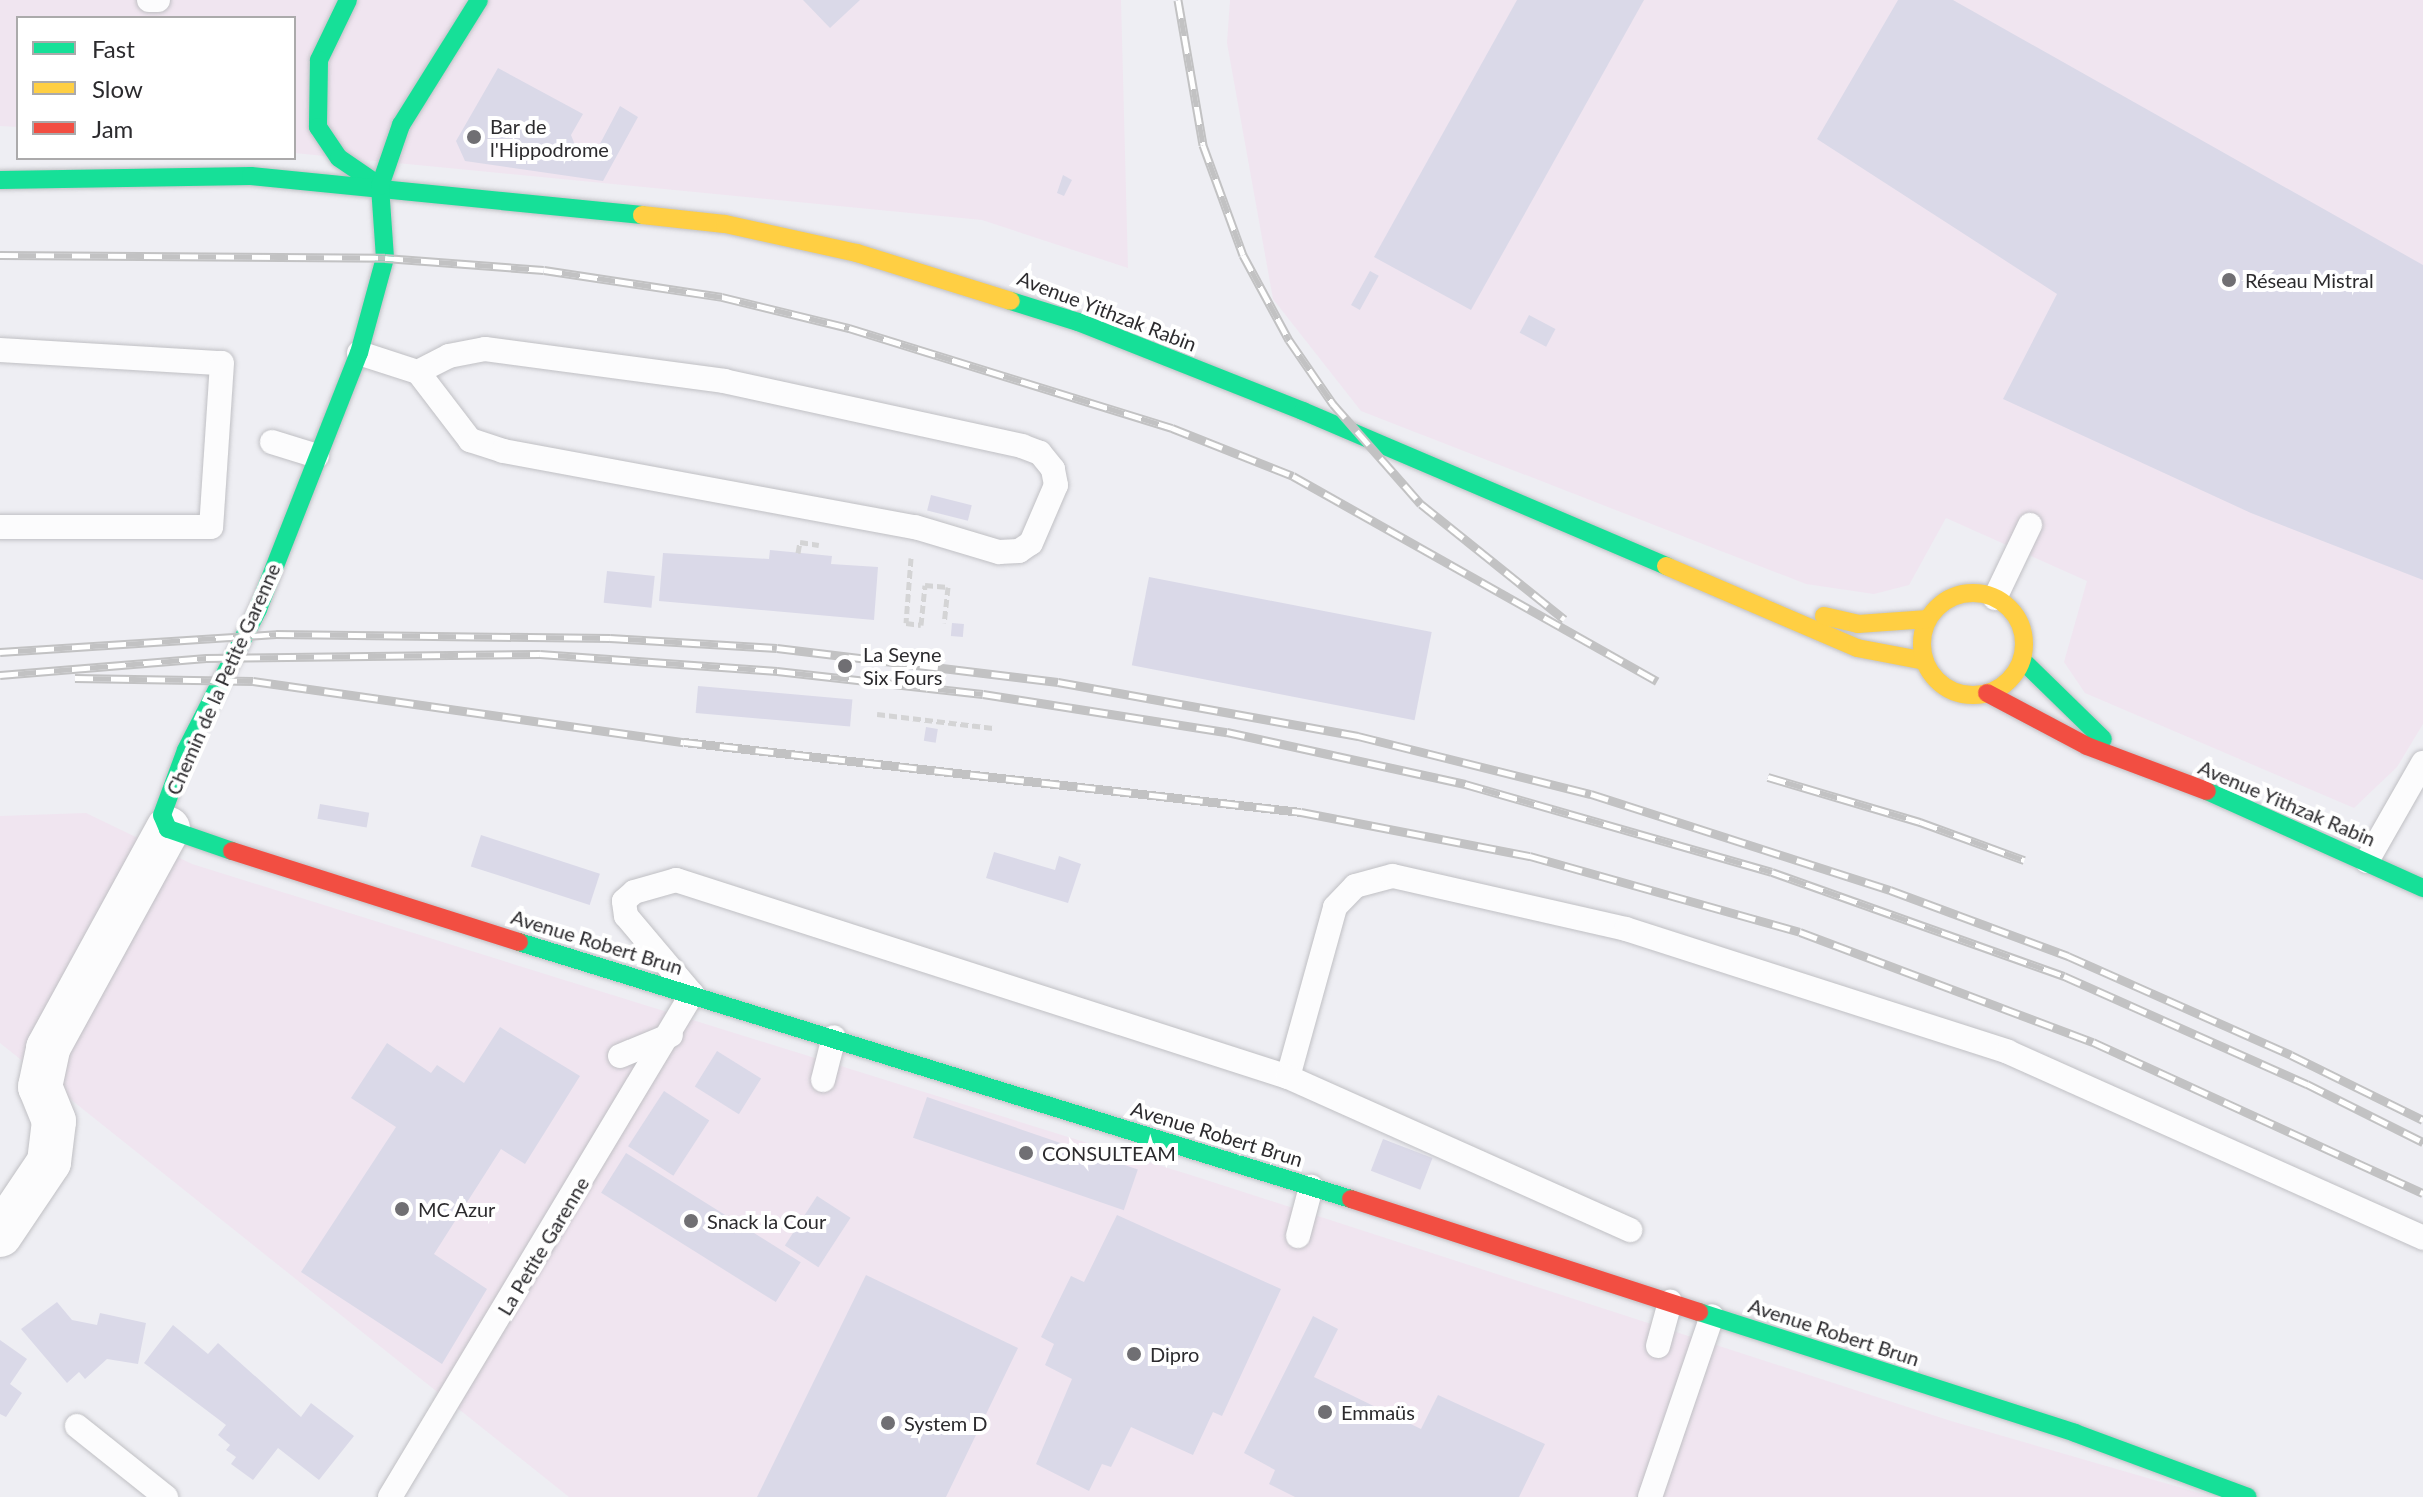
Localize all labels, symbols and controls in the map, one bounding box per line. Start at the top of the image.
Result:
legend [16,16,296,160]
text: Fast [92,34,135,63]
text: Slow [92,74,143,103]
text: Jam [92,114,133,143]
place label: Bar de l'Hippodrome [490,114,609,161]
marker: Bar de l'Hippodrome [465,128,483,146]
street label: Avenue Yithzak Rabin [1014,266,1200,356]
place label: Réseau Mistral [2245,268,2374,292]
marker: Réseau Mistral [2220,271,2238,289]
street label: Chemin de la Petite Garenne [161,559,285,799]
place label: La Seyne Six Fours [863,642,942,689]
marker: La Seyne Six Fours [834,655,856,677]
street label: Avenue Yithzak Rabin [2195,755,2379,851]
street label: Avenue Robert Brun [508,904,686,980]
street label: Avenue Robert Brun [1128,1096,1306,1172]
place label: CONSULTEAM [1042,1141,1176,1165]
marker: CONSULTEAM [1017,1144,1035,1162]
street label: La Petite Garenne [492,1172,594,1320]
place label: MC Azur [418,1197,496,1221]
marker: MC Azur [393,1200,411,1218]
place label: Snack la Cour [707,1209,826,1233]
marker: Snack la Cour [682,1212,700,1230]
street label: Avenue Robert Brun [1746,1293,1922,1371]
place label: Dipro [1150,1342,1199,1366]
marker: Dipro [1125,1345,1143,1363]
place label: Emmaüs [1341,1400,1415,1424]
marker: Emmaüs [1316,1403,1334,1421]
place label: System D [904,1411,988,1435]
marker: System D [879,1414,897,1432]

